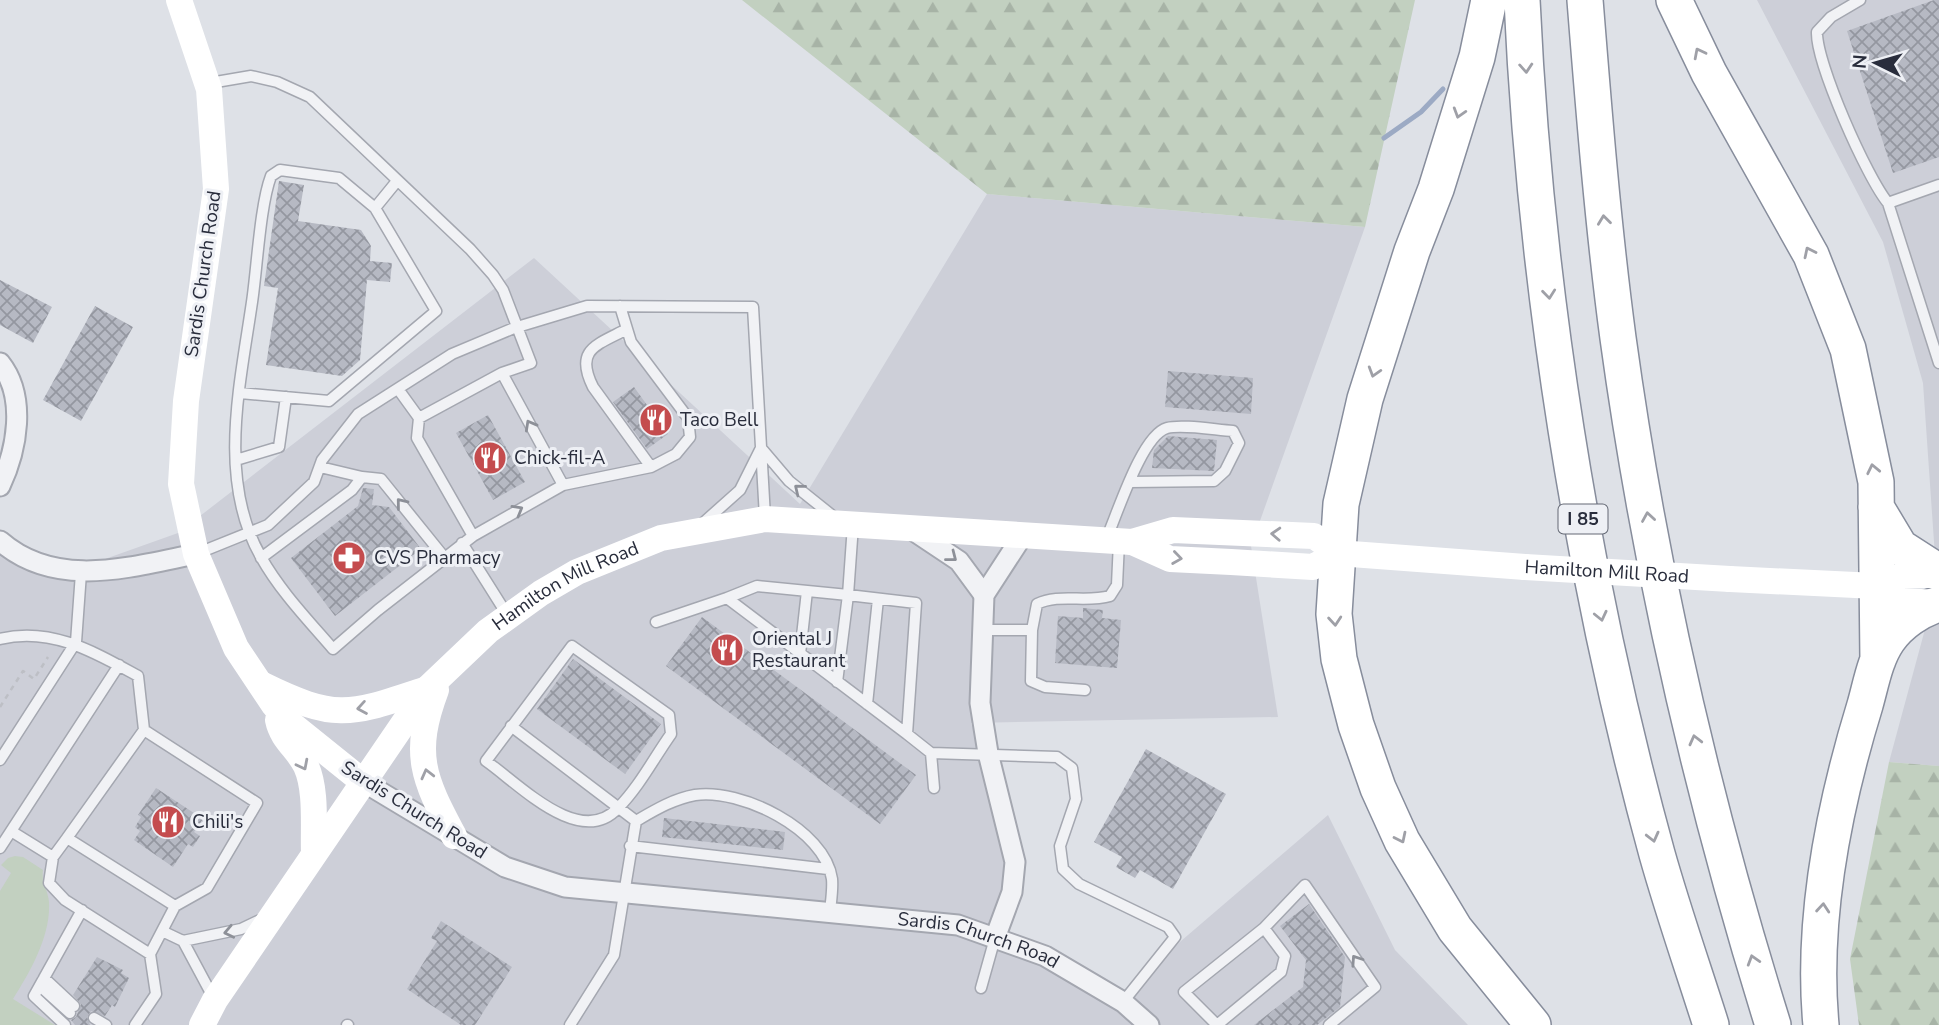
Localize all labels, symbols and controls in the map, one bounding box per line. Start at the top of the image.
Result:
north arrow [1841,28,1911,98]
one-way arrow [1693,48,1707,60]
text: N [1846,53,1874,70]
one-way arrow [1518,63,1533,74]
one-way arrow [1453,107,1468,119]
street label: Sardis Church Road [178,189,228,359]
one-way arrow [1597,214,1612,225]
one-way arrow [1803,247,1817,259]
one-way arrow [1541,289,1556,300]
one-way arrow [1368,365,1382,377]
restaurant icon: Taco Bell [637,401,675,439]
place label: Taco Bell [680,407,759,433]
one-way arrow [525,420,538,432]
restaurant icon: Chick-fil-A [471,439,509,477]
place label: Chick-fil-A [514,445,606,471]
one-way arrow [1867,463,1882,475]
one-way arrow [795,485,808,497]
one-way arrow [397,499,409,512]
road number: I 85 [1558,504,1608,534]
one-way arrow [511,505,523,518]
one-way arrow [1641,512,1656,523]
one-way arrow [1270,527,1281,542]
street label: Hamilton Mill Road [487,535,643,637]
pharmacy icon: CVS Pharmacy [330,539,368,577]
place label: CVS Pharmacy [374,545,501,571]
one-way arrow [944,549,957,562]
one-way arrow [1171,551,1183,566]
street label: Hamilton Mill Road [1524,554,1690,590]
one-way arrow [1592,610,1607,622]
one-way arrow [1327,616,1342,627]
place label: Oriental J Restaurant [752,626,846,674]
restaurant icon: Oriental J Restaurant [708,631,746,669]
one-way arrow [356,700,368,715]
one-way arrow [1689,734,1703,746]
street label: Sardis Church Road [336,755,492,865]
one-way arrow [294,758,308,770]
one-way arrow [420,768,435,780]
restaurant icon: Chili's [149,803,187,841]
place label: Chili's [192,809,243,835]
one-way arrow [1392,831,1406,843]
one-way arrow [1645,831,1659,843]
one-way arrow [1815,902,1830,913]
street label: Sardis Church Road [896,906,1064,975]
one-way arrow [223,923,235,938]
one-way arrow [1351,954,1364,967]
one-way arrow [1746,954,1761,966]

